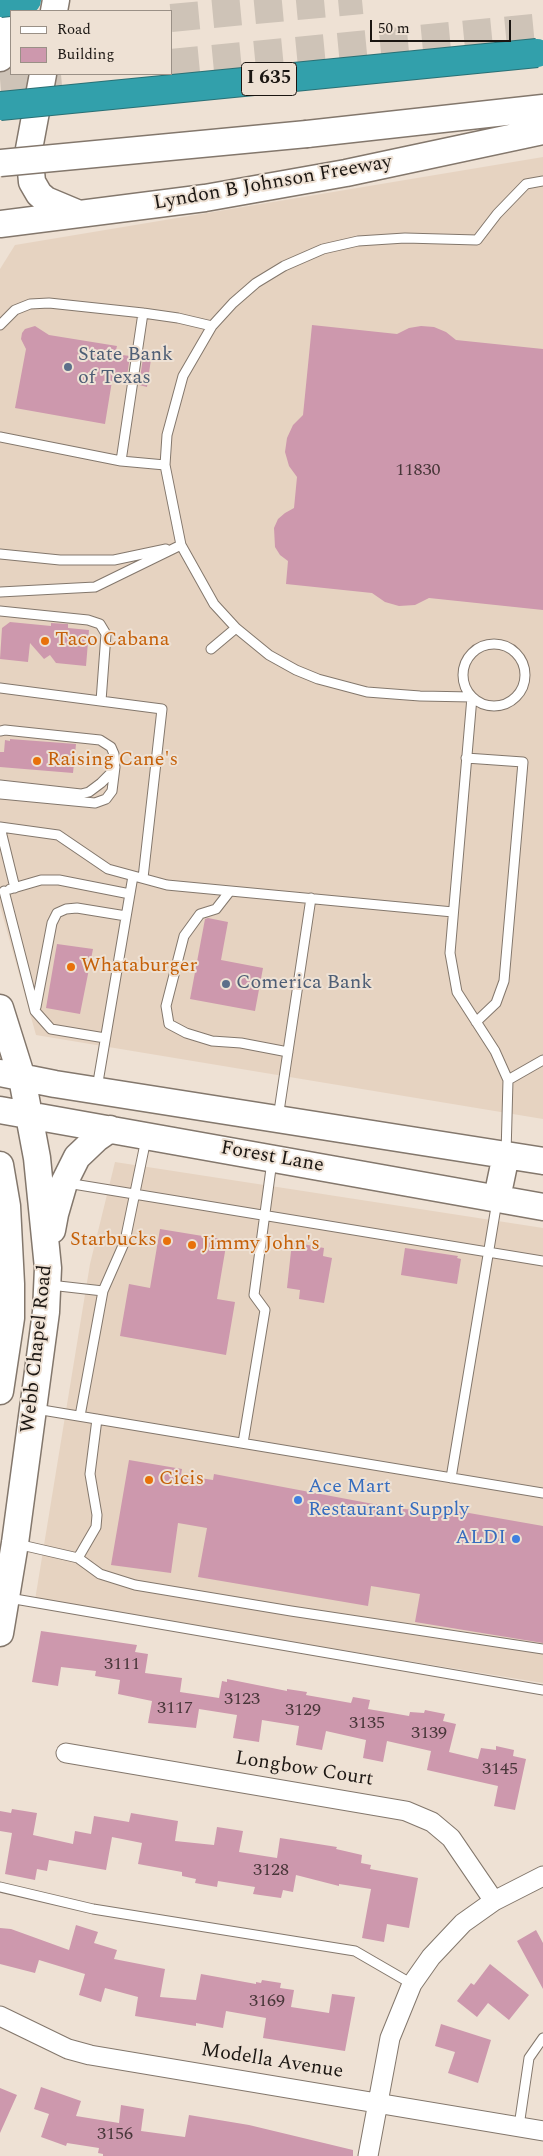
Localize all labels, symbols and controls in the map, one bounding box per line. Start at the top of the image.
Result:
legend [10,10,172,75]
scale bar [373,10,514,42]
text: 50 m [378,17,410,40]
text: Road [57,18,91,41]
text: Building [57,43,114,66]
road number: I 635 [242,62,296,96]
street label: Lyndon B Johnson Freeway [152,151,394,217]
place label: State Bank of Texas [78,344,173,391]
marker: State Bank of Texas [62,361,74,373]
house number: 11830 [396,460,440,482]
place label: Taco Cabana [55,629,169,653]
marker: Taco Cabana [39,635,51,647]
place label: Raising Cane's [47,749,178,773]
marker: Raising Cane's [31,755,43,767]
place label: Whataburger [81,955,197,979]
marker: Whataburger [65,961,77,973]
place label: Comerica Bank [236,972,372,996]
marker: Comerica Bank [220,978,232,990]
street label: Forest Lane [219,1137,325,1179]
place label: Starbucks [70,1229,157,1253]
place label: Jimmy John's [202,1233,320,1257]
marker: Starbucks [161,1235,173,1247]
marker: Jimmy John's [186,1239,198,1251]
street label: Webb Chapel Road [17,1264,59,1434]
place label: Cicis [159,1468,204,1492]
marker: Cicis [143,1474,155,1486]
place label: Ace Mart Restaurant Supply [308,1476,469,1523]
marker: Ace Mart Restaurant Supply [292,1494,304,1506]
place label: ALDI [455,1527,506,1551]
marker: ALDI [510,1533,522,1545]
house number: 3111 [104,1654,140,1676]
house number: 3123 [224,1689,260,1711]
house number: 3117 [157,1698,193,1720]
house number: 3129 [285,1700,321,1722]
house number: 3135 [349,1713,385,1735]
house number: 3139 [411,1723,447,1745]
street label: Longbow Court [233,1747,375,1793]
house number: 3145 [482,1759,518,1781]
house number: 3128 [253,1860,289,1882]
house number: 3169 [249,1991,285,2013]
street label: Modella Avenue [199,2039,345,2085]
house number: 3156 [97,2124,133,2146]

